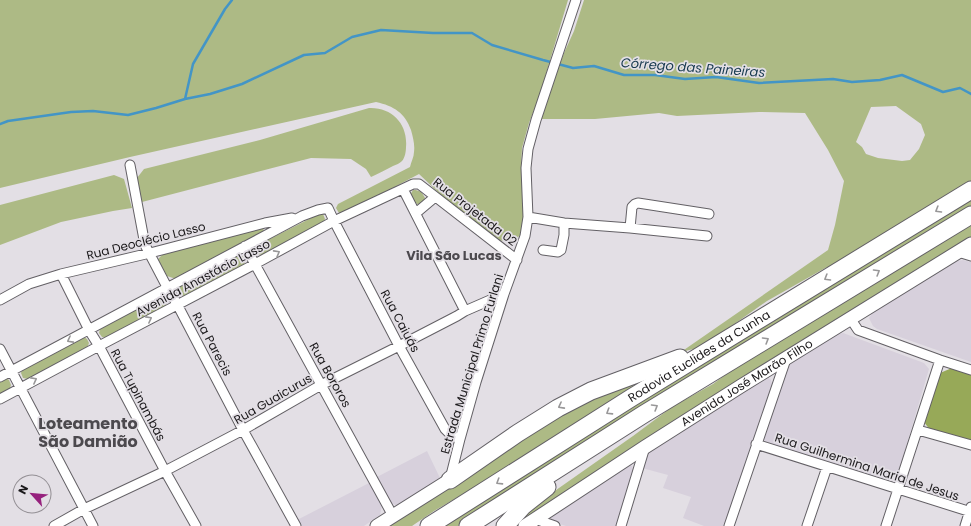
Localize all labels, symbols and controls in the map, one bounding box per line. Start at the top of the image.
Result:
water label: Córrego das Paineiras [620,53,766,82]
street label: Rua Projetada 02 [430,173,521,250]
one-way arrow [935,206,942,213]
street label: Rua Deoclécio Lasso [85,217,208,264]
street label: Avenida Anastácio Lasso [133,235,273,320]
district label: Vila São Lucas [406,246,502,265]
one-way arrow [273,250,280,257]
one-way arrow [873,270,880,277]
street label: Estrada Municipal Primo Furlani [436,272,507,456]
one-way arrow [824,273,831,281]
street label: Rua Caiuás [377,286,424,355]
street label: Rodovia Euclides da Cunha [625,306,773,406]
street label: Rua Parecis [189,309,236,379]
one-way arrow [145,316,152,324]
one-way arrow [67,335,74,343]
street label: Avenida José Marão Filho [677,335,816,430]
one-way arrow [762,337,769,344]
street label: Rua Bororos [306,339,355,410]
street label: Rua Tupinambás [107,346,170,444]
street label: Rua Guaicurus [230,369,315,428]
one-way arrow [30,378,38,385]
one-way arrow [558,402,565,409]
one-way arrow [651,405,658,412]
one-way arrow [606,407,613,415]
district label: Loteamento São Damião [38,412,138,453]
street label: Rua Guilhermina Maria de Jesus [773,429,962,504]
north arrow [12,474,52,514]
one-way arrow [496,477,503,484]
text: N [14,482,32,497]

